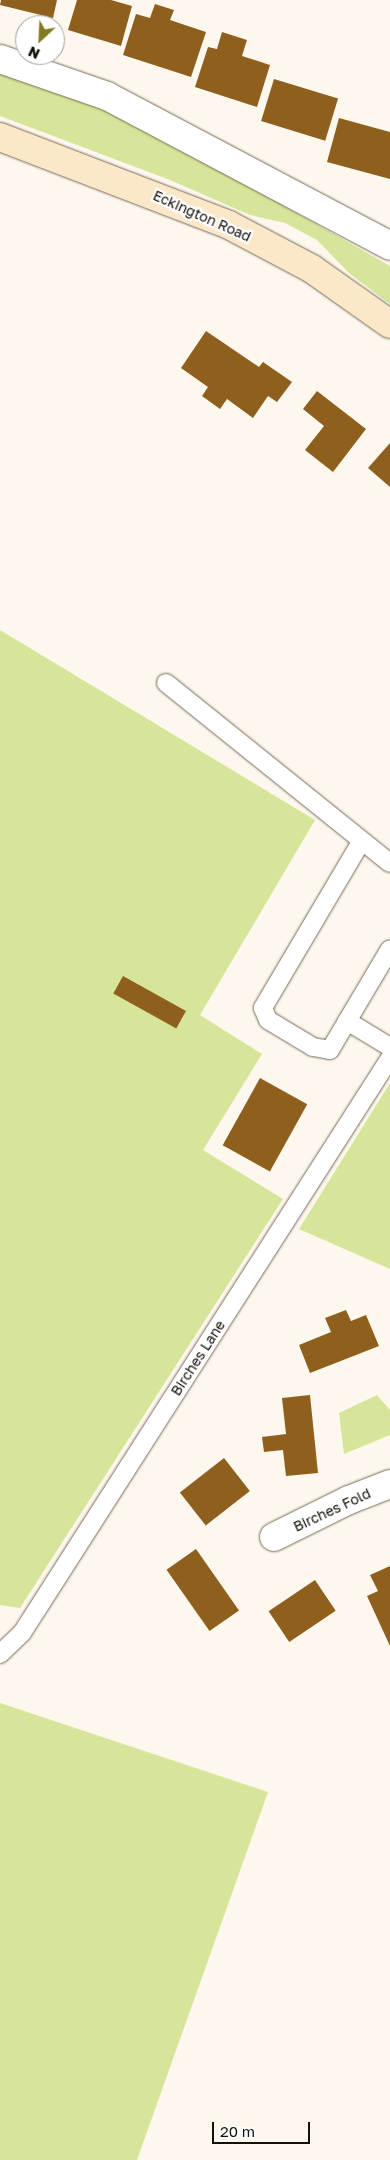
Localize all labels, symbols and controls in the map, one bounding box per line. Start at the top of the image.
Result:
north arrow [15,15,65,65]
text: N [25,43,42,63]
street label: Eckington Road [150,187,254,245]
street label: Birches Lane [167,1317,229,1399]
street label: Birches Fold [291,1485,373,1535]
scale bar [215,2112,312,2144]
text: 20 m [220,2122,255,2140]

